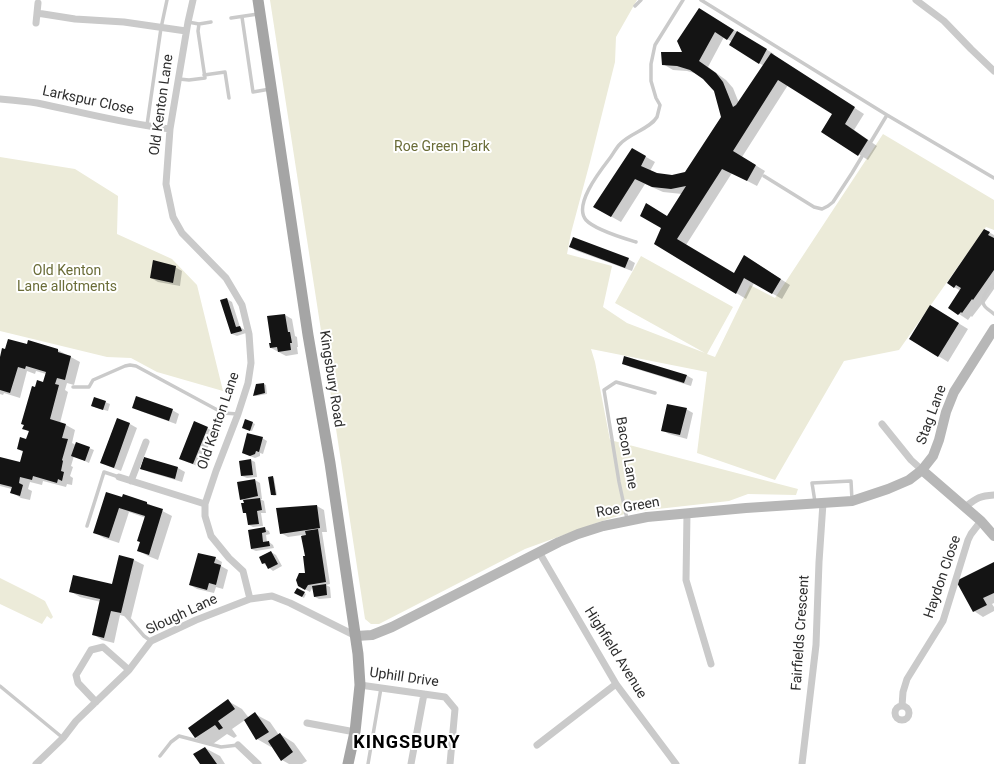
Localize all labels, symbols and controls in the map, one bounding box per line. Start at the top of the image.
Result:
street label: Old Kenton Lane [147,53,177,157]
street label: Larkspur Close [41,83,135,119]
park label: Roe Green Park [394,139,490,155]
park label: Old Kenton Lane allotments [17,263,117,296]
street label: Kingsbury Road [315,329,347,429]
street label: Old Kenton Lane [194,370,244,472]
street label: Stag Lane [913,383,951,447]
street label: Bacon Lane [611,416,641,490]
street label: Roe Green [595,494,661,522]
street label: Haydon Close [921,533,965,621]
street label: Fairfields Crescent [789,575,813,691]
street label: Slough Lane [144,591,220,639]
street label: Highfield Avenue [580,604,650,702]
street label: Uphill Drive [368,665,440,691]
district label: KINGSBURY [353,732,461,754]

